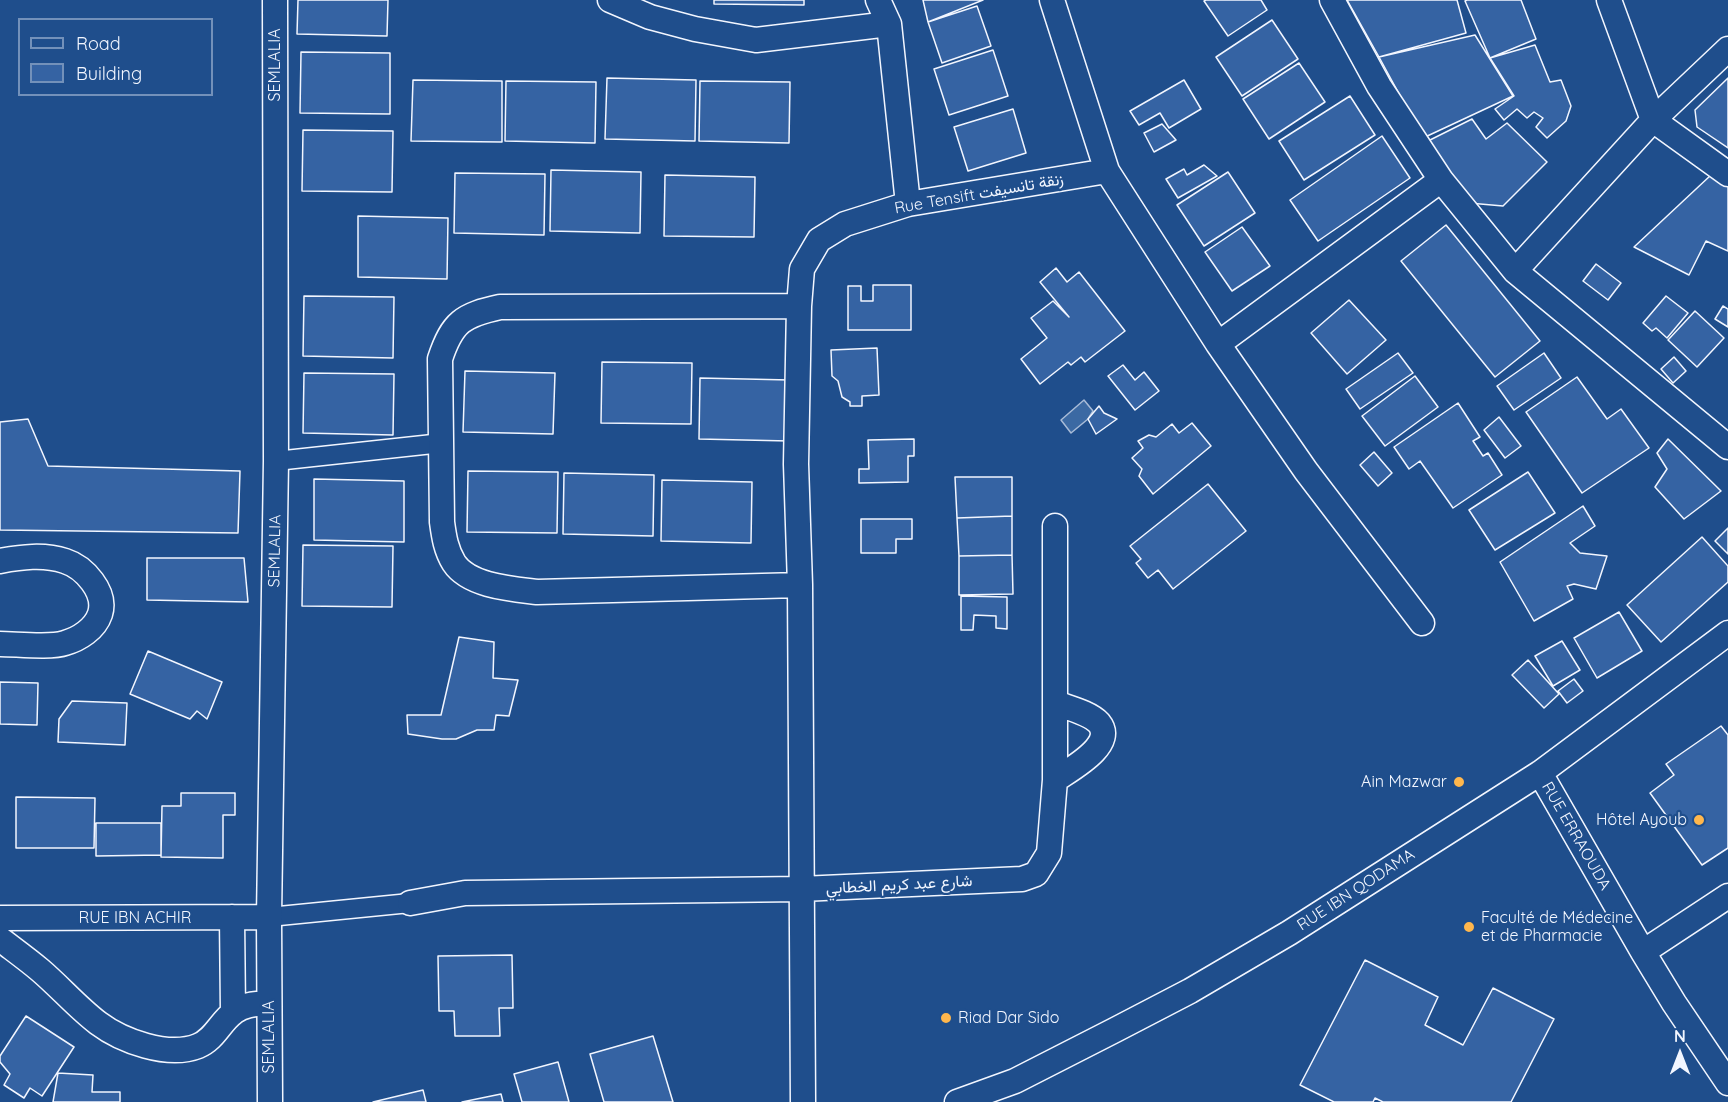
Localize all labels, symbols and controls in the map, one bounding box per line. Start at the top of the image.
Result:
legend [18,18,213,96]
street label: SEMLALIA [265,28,285,102]
text: Road [76,32,121,55]
text: Building [76,62,142,85]
street label: Rue Tensift زنقة تانسيفت [893,170,1065,218]
street label: SEMLALIA [265,514,285,588]
place label: Ain Mazwar [1361,772,1447,792]
marker: Ain Mazwar [1452,775,1466,789]
street label: RUE ERRAOUDA [1537,778,1615,894]
place label: Hôtel Ayoub [1596,810,1687,830]
marker: Hôtel Ayoub [1692,813,1706,827]
street label: RUE IBN QODAMA [1294,845,1418,935]
street label: شارع عبد كريم الخطابي [825,872,973,898]
street label: RUE IBN ACHIR [79,908,191,928]
place label: Faculté de Médecine et de Pharmacie [1481,908,1633,946]
marker: Faculté de Médecine et de Pharmacie [1462,920,1476,934]
street label: SEMLALIA [259,1000,279,1074]
place label: Riad Dar Sido [958,1008,1059,1028]
marker: Riad Dar Sido [939,1011,953,1025]
north arrow [1650,1024,1710,1084]
text: N [1674,1026,1686,1046]

